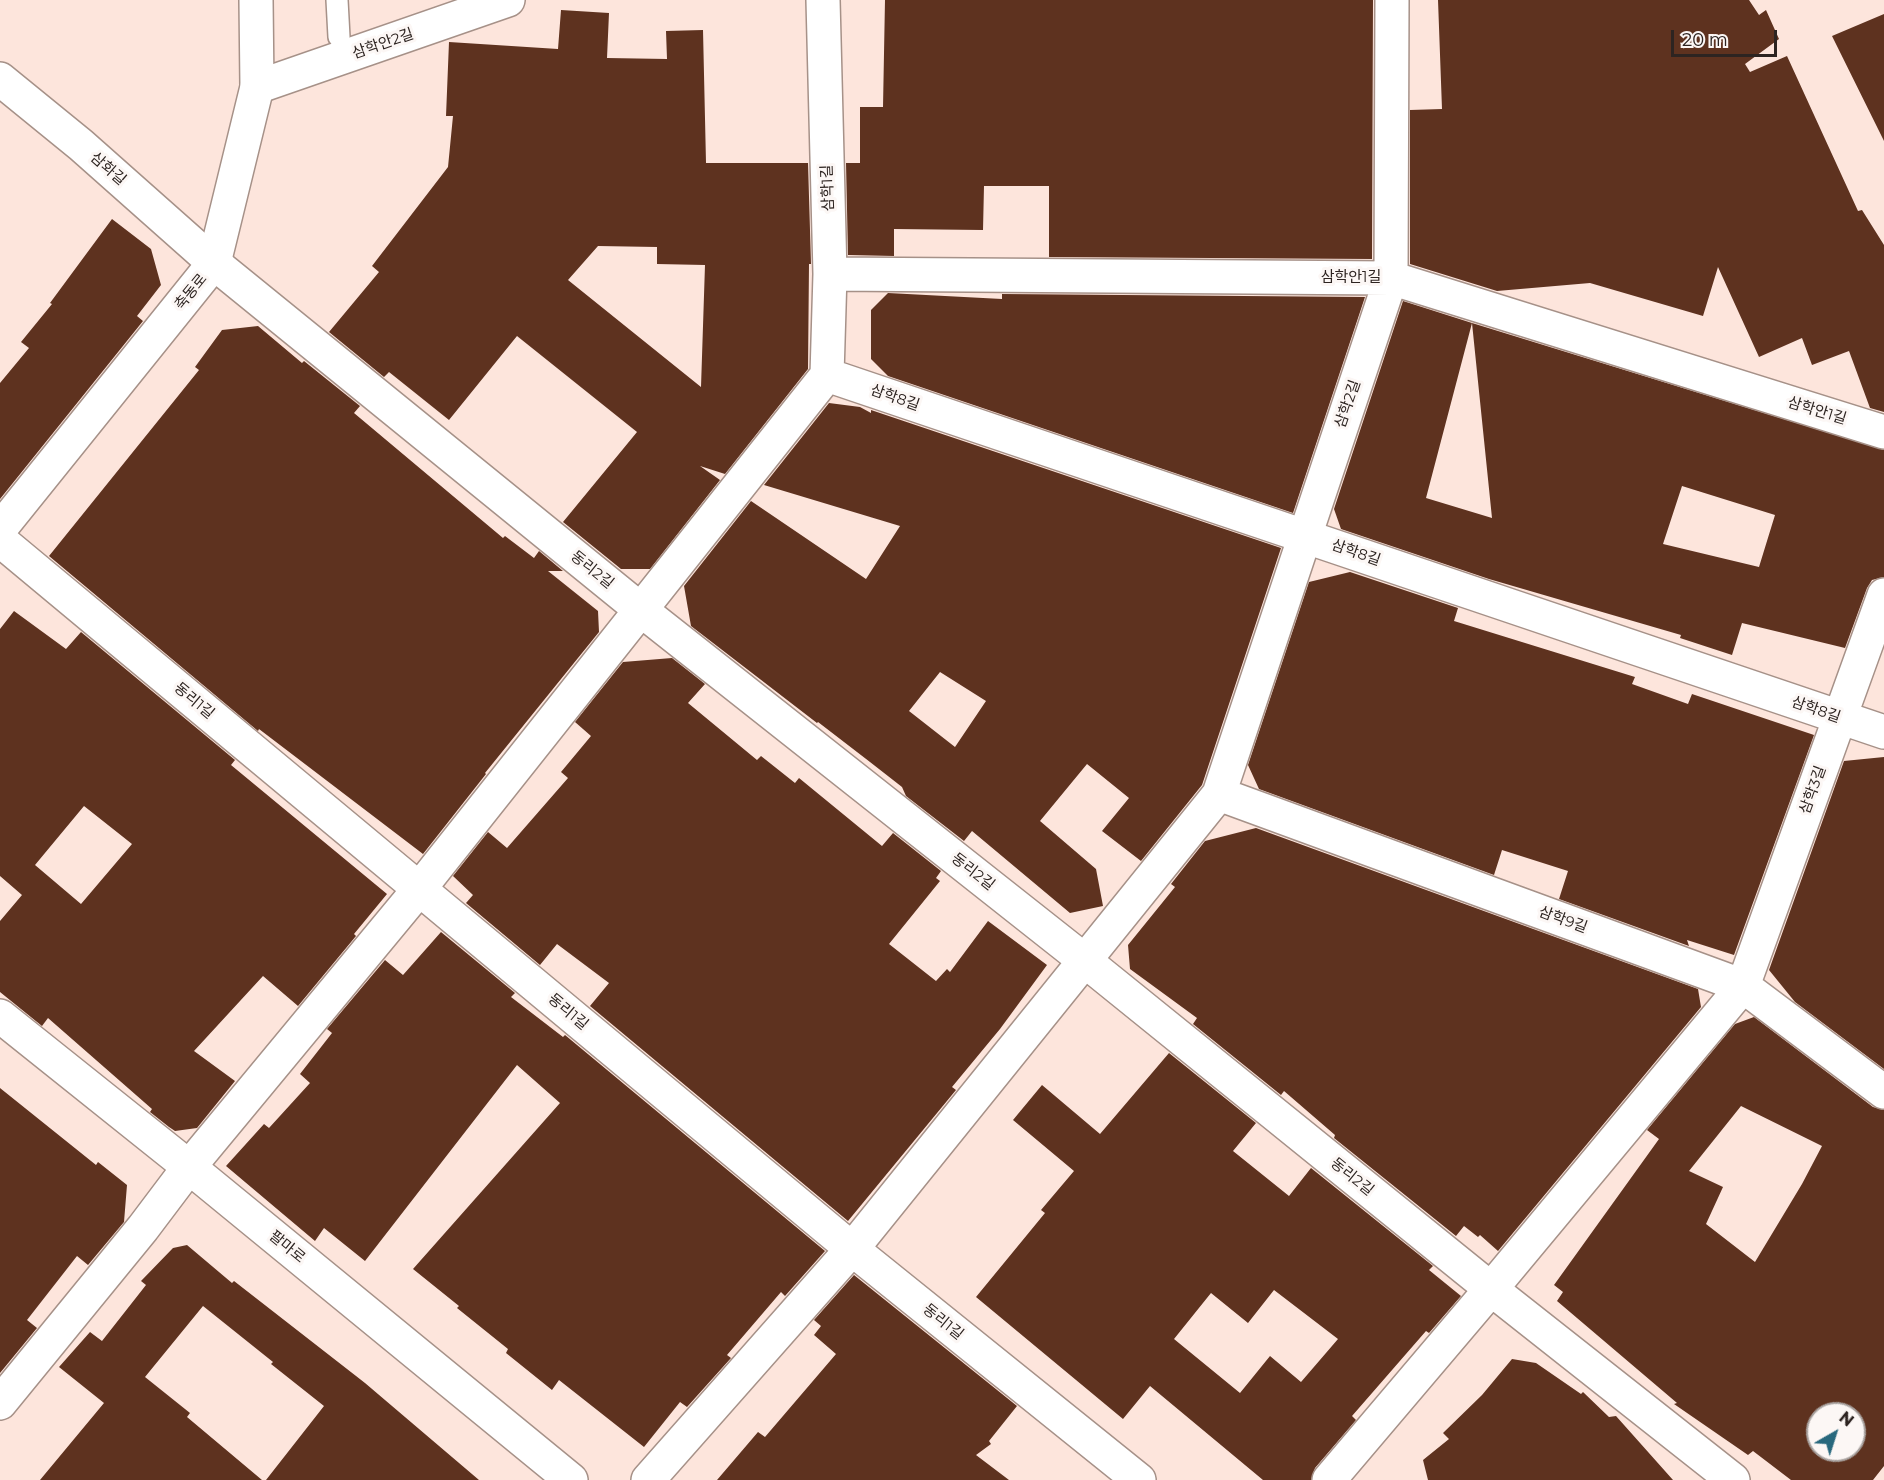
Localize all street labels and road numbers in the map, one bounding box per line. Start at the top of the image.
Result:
street label: 삼학안2길 [350,25,416,63]
street label: 삼화길 [86,149,130,189]
street label: 삼학1길 [818,164,838,212]
street label: 삼학안1길 [1321,269,1381,287]
street label: 축동로 [171,270,211,314]
street label: 삼학2길 [1331,377,1365,431]
street label: 삼학8길 [868,381,922,415]
street label: 삼학안1길 [1785,394,1849,428]
street label: 삼학8길 [1329,536,1383,570]
street label: 동리2길 [567,547,617,593]
street label: 동리1길 [170,679,218,723]
street label: 삼학8길 [1789,693,1843,727]
street label: 삼학3길 [1796,763,1830,817]
street label: 동리2길 [948,850,998,894]
street label: 삼학9길 [1536,903,1590,937]
street label: 동리1길 [544,990,592,1034]
street label: 동리2길 [1327,1154,1377,1200]
street label: 팔마로 [265,1227,309,1267]
street label: 동리1길 [919,1300,967,1344]

